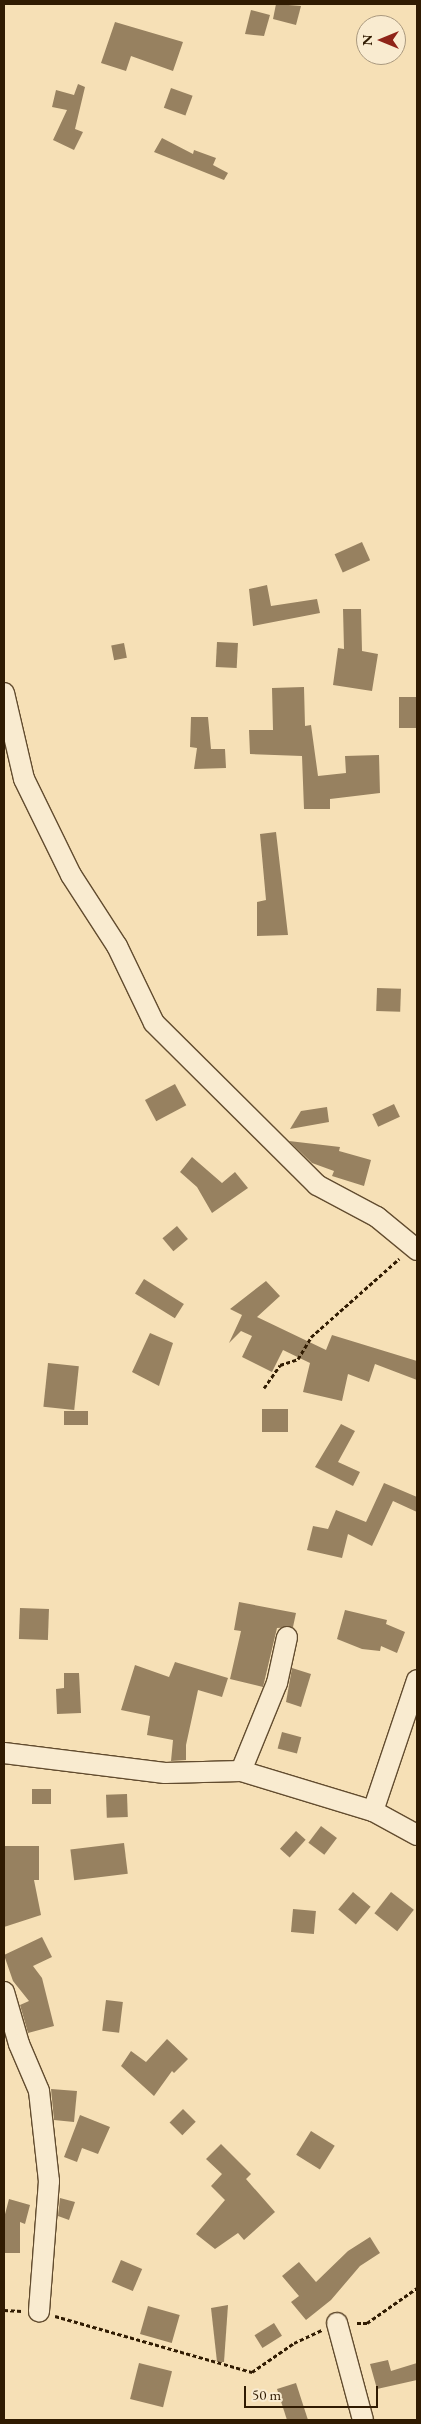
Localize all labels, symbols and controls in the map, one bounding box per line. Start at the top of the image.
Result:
north arrow [356,15,406,65]
text: N [358,34,376,46]
scale bar [246,2376,380,2408]
text: 50 m [252,2385,281,2404]

